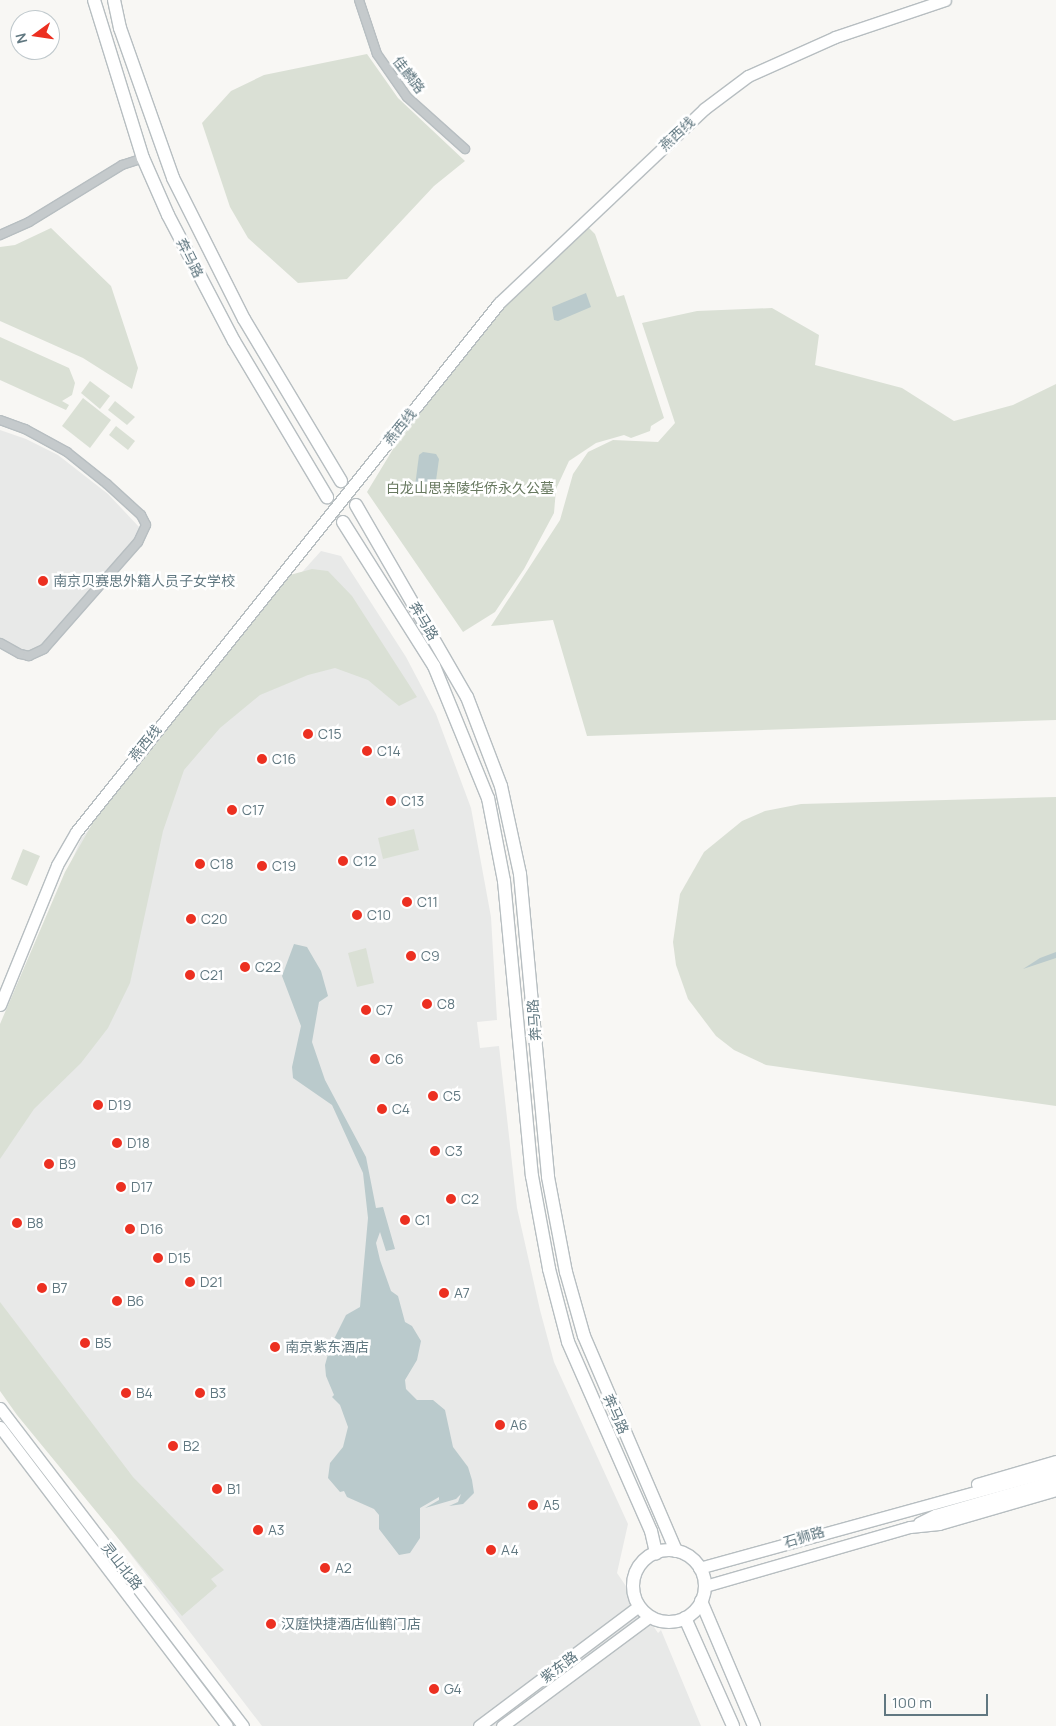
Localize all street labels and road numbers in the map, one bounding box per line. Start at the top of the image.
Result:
street label: 佳麟路 [389,53,429,97]
street label: 燕西线 [656,114,698,154]
street label: 奔马路 [173,235,207,281]
street label: 燕西线 [380,405,420,449]
street label: 奔马路 [406,599,442,643]
street label: 燕西线 [125,721,165,765]
street label: 奔马路 [524,998,544,1042]
street label: 奔马路 [600,1391,632,1437]
street label: 石狮路 [781,1523,827,1551]
street label: 灵山北路 [98,1539,146,1593]
street label: 紫东路 [537,1648,581,1686]

